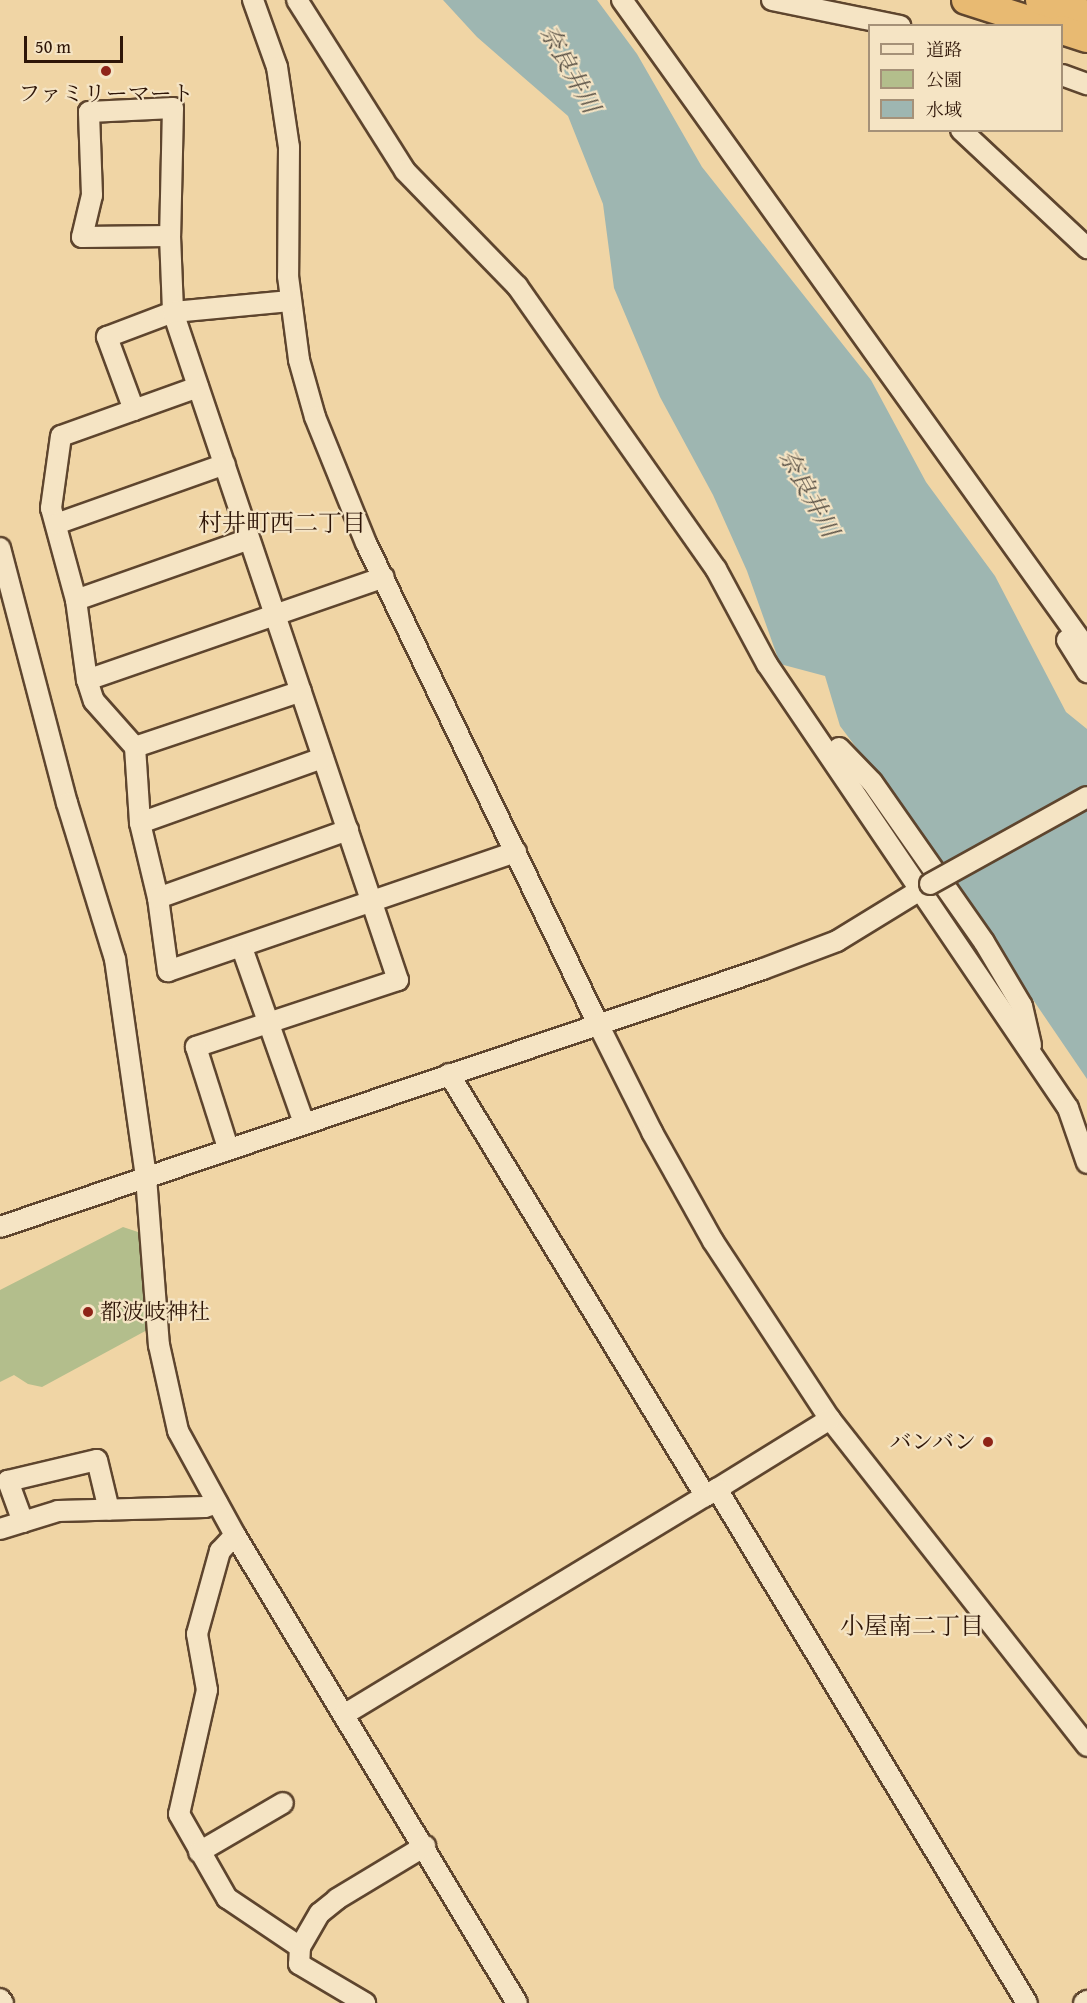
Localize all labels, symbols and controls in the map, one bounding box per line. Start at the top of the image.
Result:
water label: 奈良井川 [534,20,606,118]
scale bar [27,24,126,62]
legend [868,24,1063,132]
text: 50 m [35,33,71,60]
text: 道路 [926,36,962,63]
marker: ファミリーマート [99,64,113,78]
text: 公園 [926,66,962,93]
place label: ファミリーマート [18,81,194,107]
text: 水域 [926,96,962,123]
water label: 奈良井川 [773,444,845,542]
district label: 村井町西二丁目 [198,509,366,537]
place label: 都波岐神社 [100,1299,210,1325]
marker: 都波岐神社 [81,1305,95,1319]
place label: バンバン [888,1429,976,1455]
marker: バンバン [981,1435,995,1449]
district label: 小屋南二丁目 [840,1612,984,1640]

